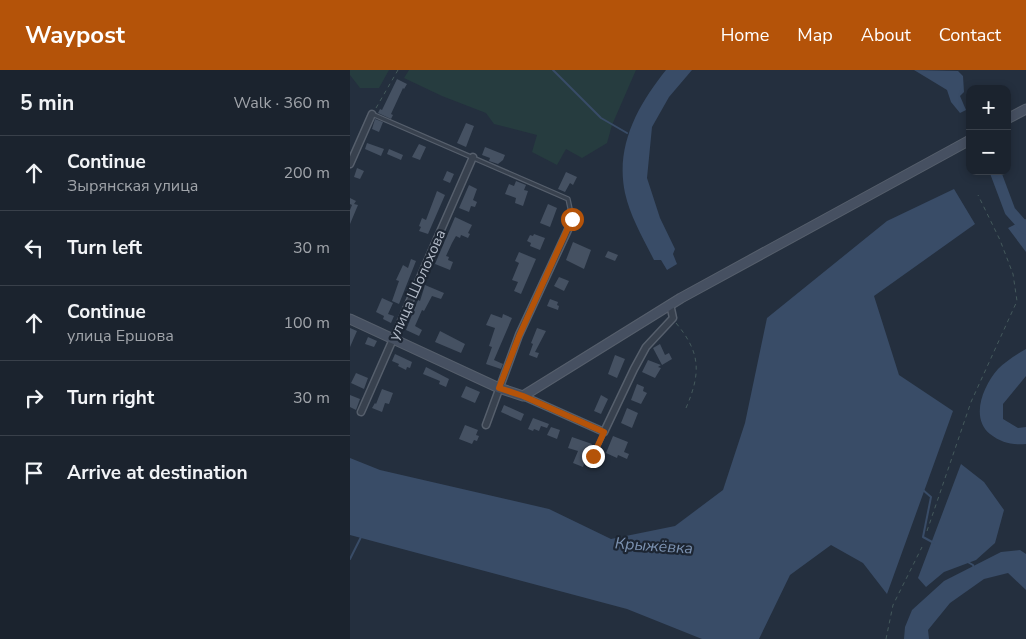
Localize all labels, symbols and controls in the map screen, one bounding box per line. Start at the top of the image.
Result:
text: Waypost [25,19,125,51]
text: Home [721,23,769,47]
text: Map [797,23,833,47]
text: About [861,23,911,47]
text: Contact [939,23,1001,47]
map controls [966,85,1011,175]
button: + [966,85,1011,130]
text: 5 min [20,89,74,117]
text: Walk · 360 m [234,92,330,114]
button: − [966,130,1011,175]
text: Continue [67,149,146,175]
icon: ahead [20,159,48,187]
text: 200 m [283,162,330,184]
text: Зырянская улица [67,175,198,197]
route start [561,208,584,231]
street label: улица Шолохова [384,226,450,344]
icon: left [20,234,48,262]
text: Turn left [67,235,142,261]
text: 30 m [293,237,330,259]
text: Continue [67,299,146,325]
icon: ahead [20,309,48,337]
text: 100 m [283,312,330,334]
text: улица Ершова [67,325,174,347]
icon: right [20,384,48,412]
text: Turn right [67,385,154,411]
text: 30 m [293,387,330,409]
route end [582,445,605,468]
icon: arrive [20,459,48,487]
text: Arrive at destination [67,460,248,486]
water label: Крыжёвка [614,532,694,560]

